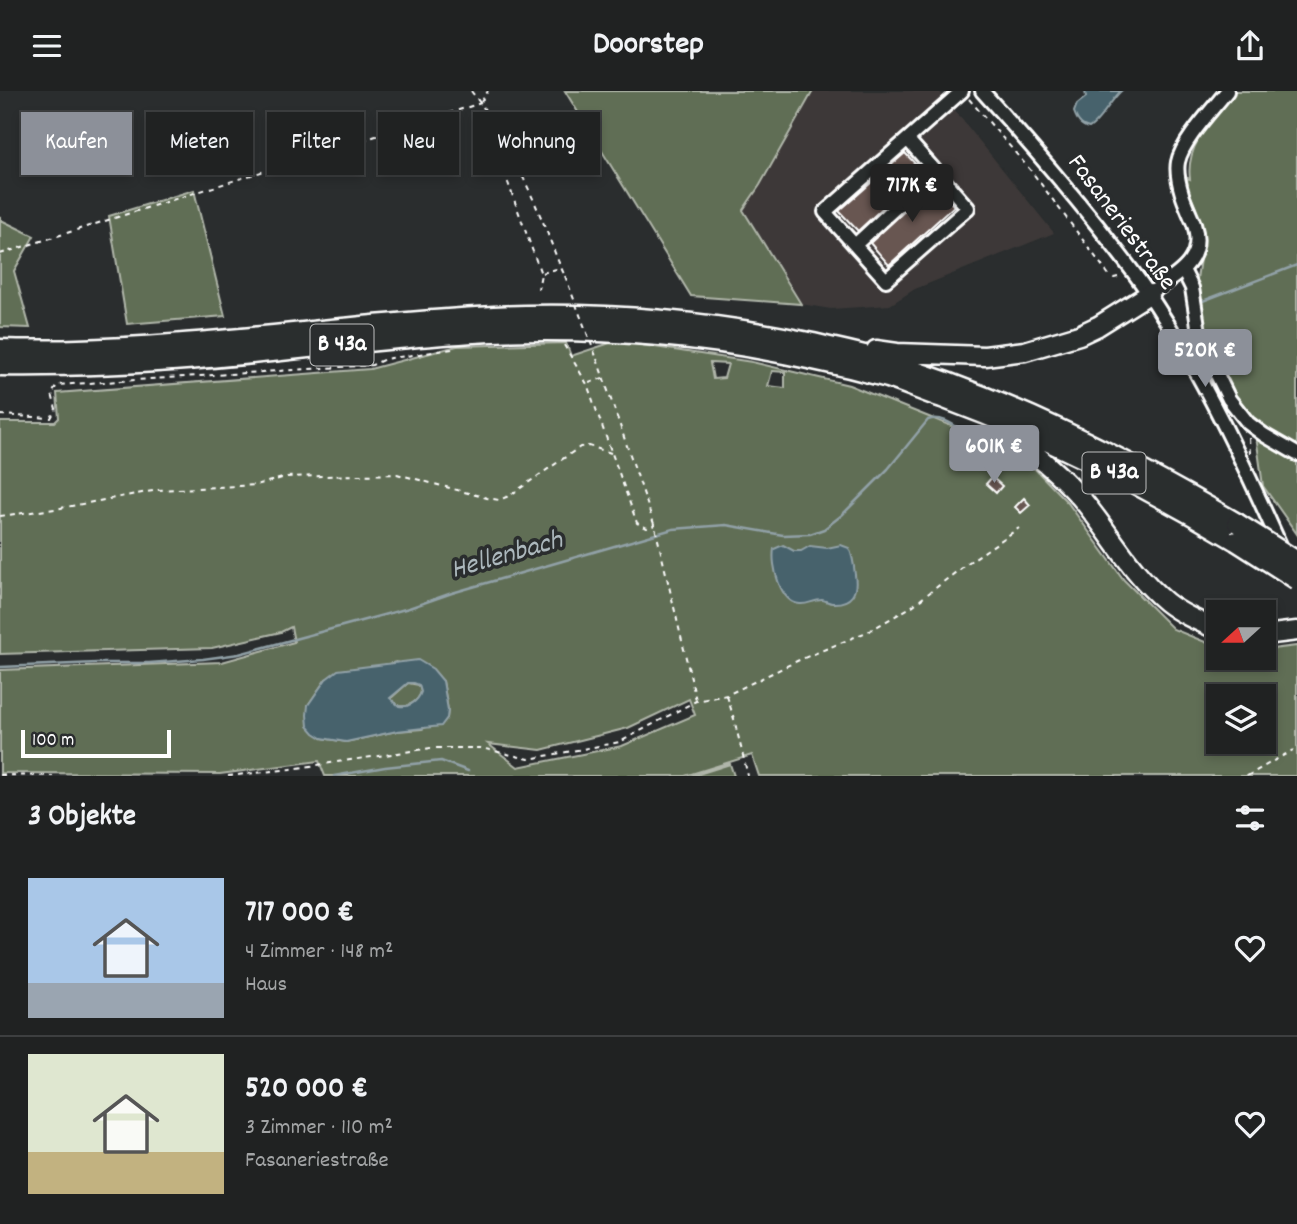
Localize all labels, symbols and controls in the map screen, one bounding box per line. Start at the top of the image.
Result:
text: Doorstep [593,23,704,69]
icon: menu [28,27,66,65]
icon: share [1231,27,1269,65]
chip: Kaufen [21,112,132,175]
chip: Mieten [146,112,253,175]
chip: Filter [267,112,364,175]
chip: Neu [378,112,459,175]
chip: Wohnung [473,112,600,175]
street label: Fasaneriestraße [1057,147,1185,299]
pin: 717K € [855,165,969,224]
text: 717K € [886,170,938,203]
road number: B 43a [310,324,374,365]
pin: 520K € [1148,329,1262,389]
text: 520K € [1174,335,1236,368]
pin: 601K € [937,425,1051,485]
text: 601K € [965,431,1023,464]
road number: B 43a [1082,453,1146,493]
water label: Hellenbach [446,522,569,592]
north arrow [1206,600,1276,670]
map controls [1206,600,1276,754]
button: layers [1206,684,1276,754]
scale bar [21,727,172,759]
text: 100 m [32,728,74,755]
text: 3 Objekte [28,797,136,840]
icon: filters [1231,799,1269,837]
text: 717 000 € [245,893,354,936]
icon: home [84,906,168,990]
icon: heart [1231,929,1269,967]
text: 4 Zimmer · 148 m² [245,936,393,969]
text: Haus [245,969,287,1002]
text: 520 000 € [245,1069,368,1112]
icon: home [84,1082,168,1166]
icon: heart [1231,1105,1269,1143]
text: 3 Zimmer · 110 m² [245,1112,393,1145]
text: Fasaneriestraße [245,1145,389,1178]

